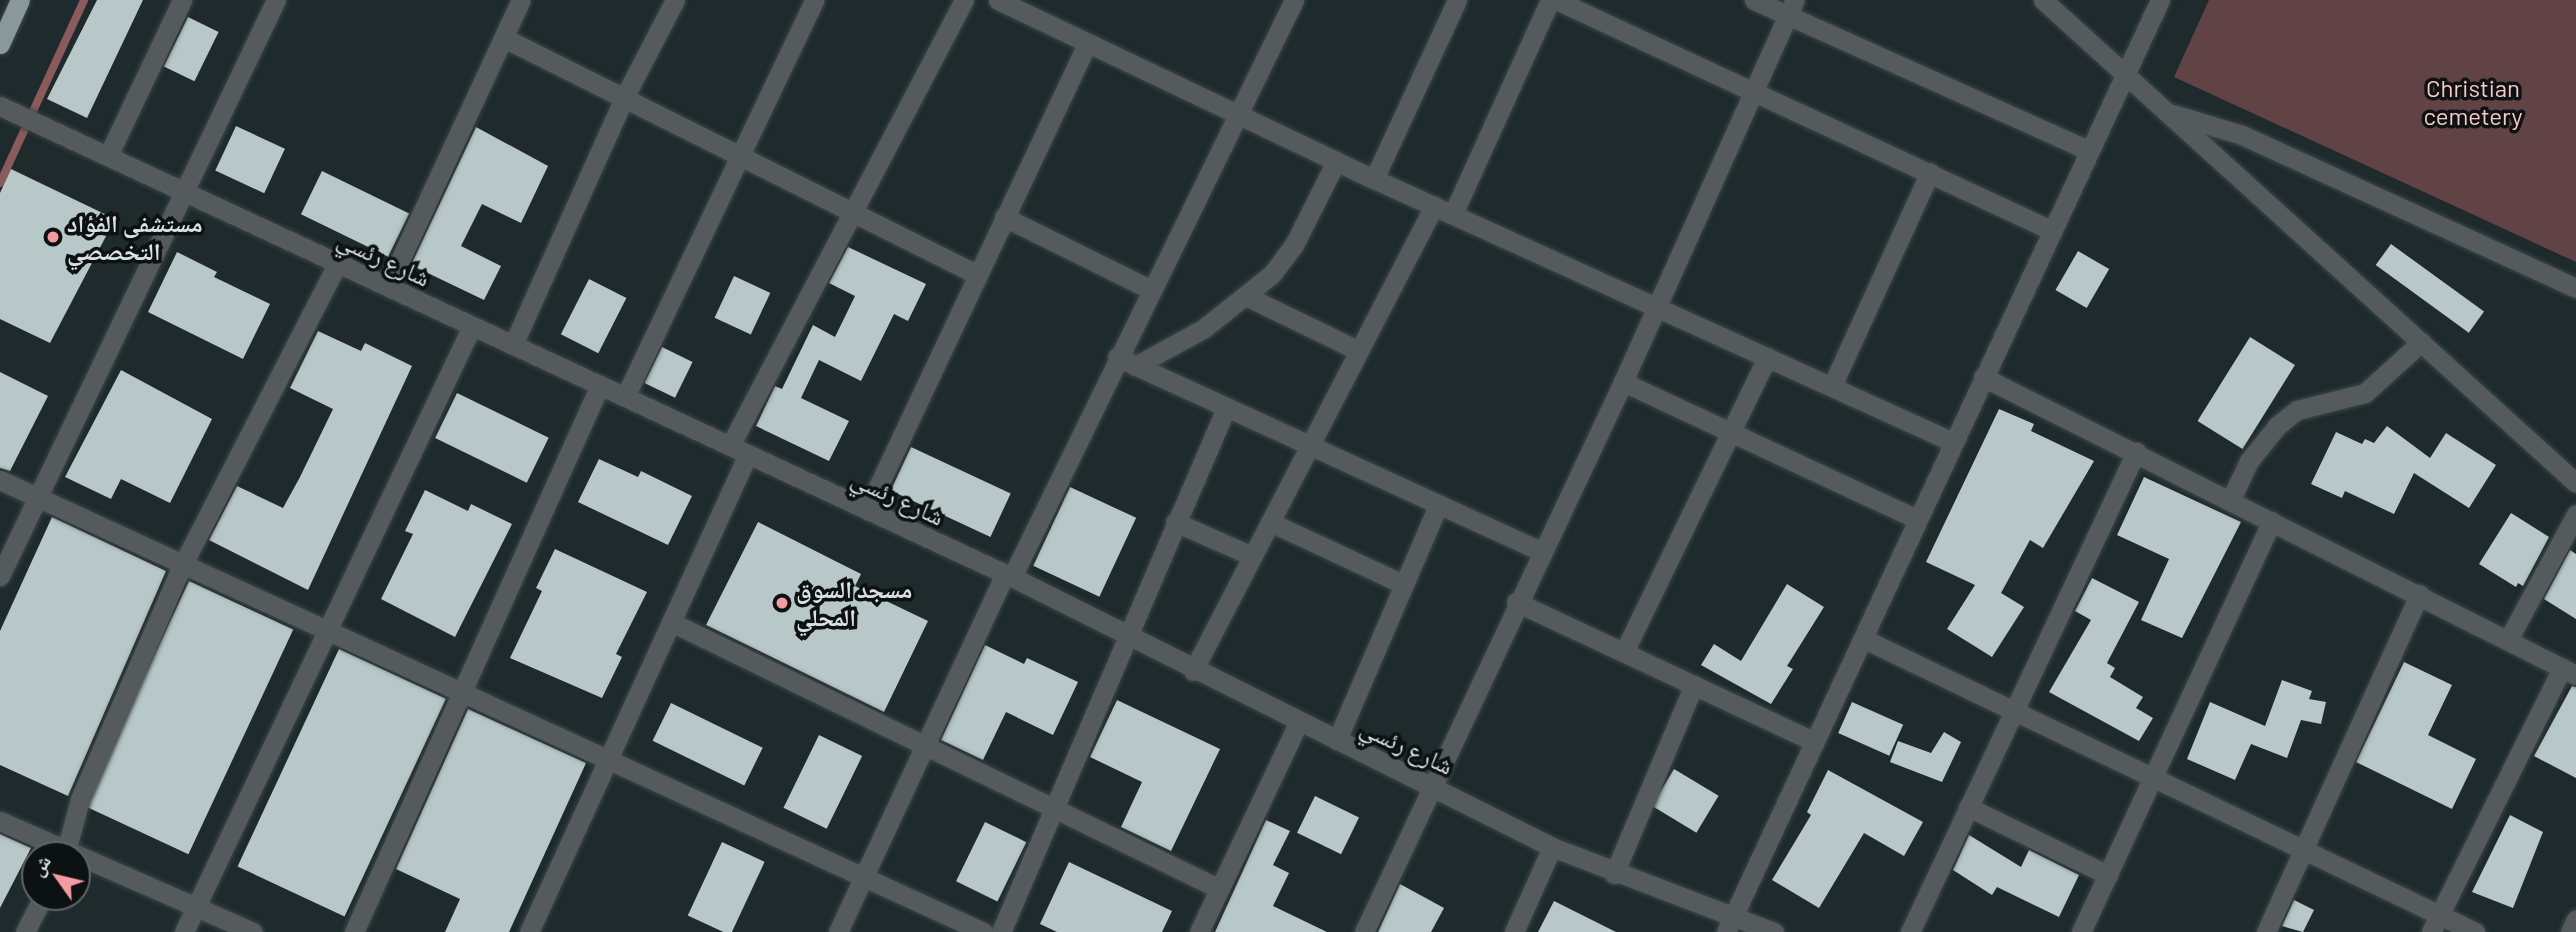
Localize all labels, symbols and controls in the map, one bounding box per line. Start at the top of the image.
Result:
park label: Christian cemetery [2423,74,2523,130]
place label: مستشفى الفؤاد التخصصي [67,209,203,265]
street label: شارع رئسي [333,224,435,292]
marker: مستشفى الفؤاد التخصصي [45,229,61,245]
street label: شارع رئسي [847,463,949,531]
place label: مسجد السوق المحلي [796,575,912,631]
marker: مسجد السوق المحلي [774,595,790,611]
street label: شارع رئسي [1356,712,1458,780]
north arrow [21,841,91,911]
text: ش [25,850,55,880]

